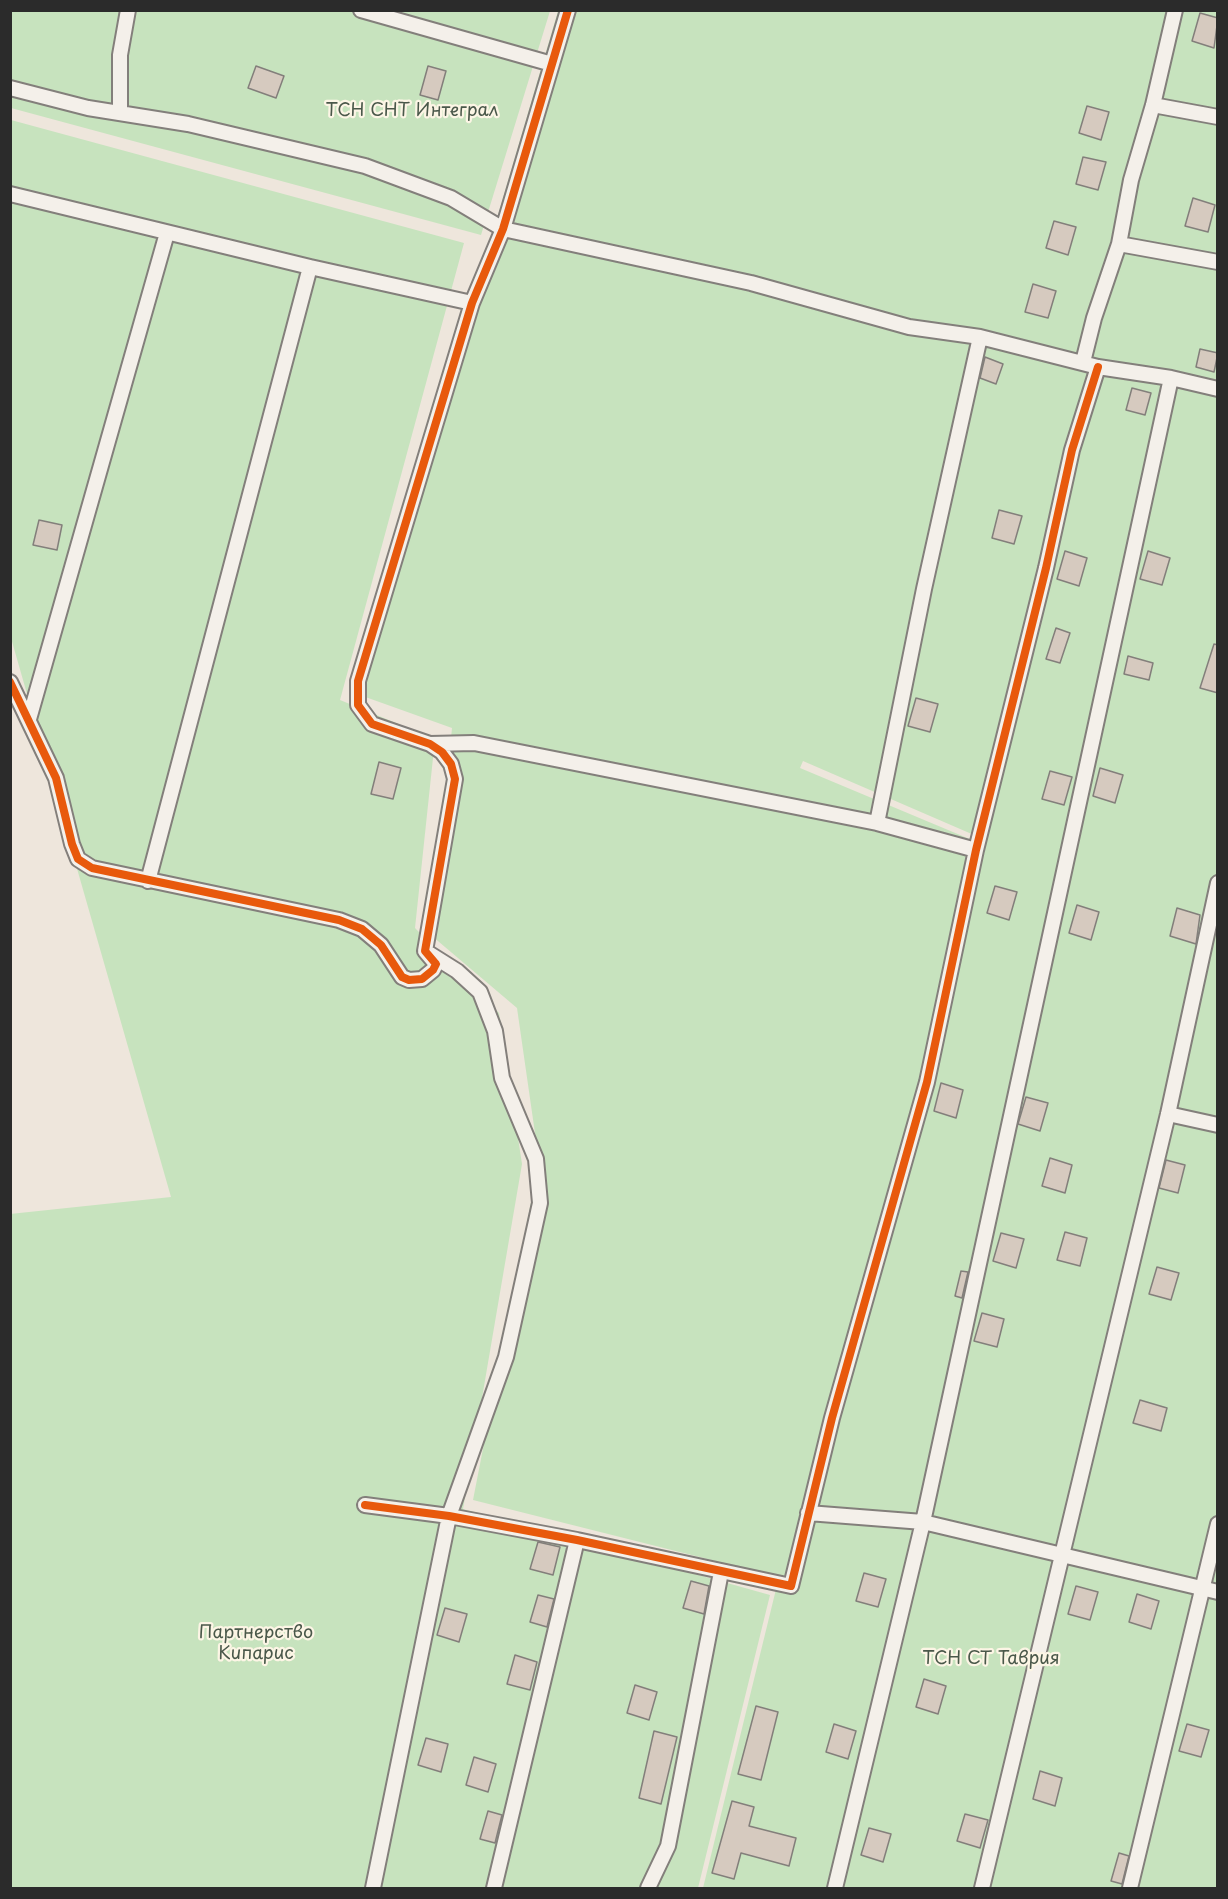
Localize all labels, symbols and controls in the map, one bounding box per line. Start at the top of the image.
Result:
park label: ТСН СНТ Интеграл [326,100,498,122]
park label: Партнерство Кипарис [199,1622,313,1664]
park label: ТСН СТ Таврия [922,1648,1060,1670]

